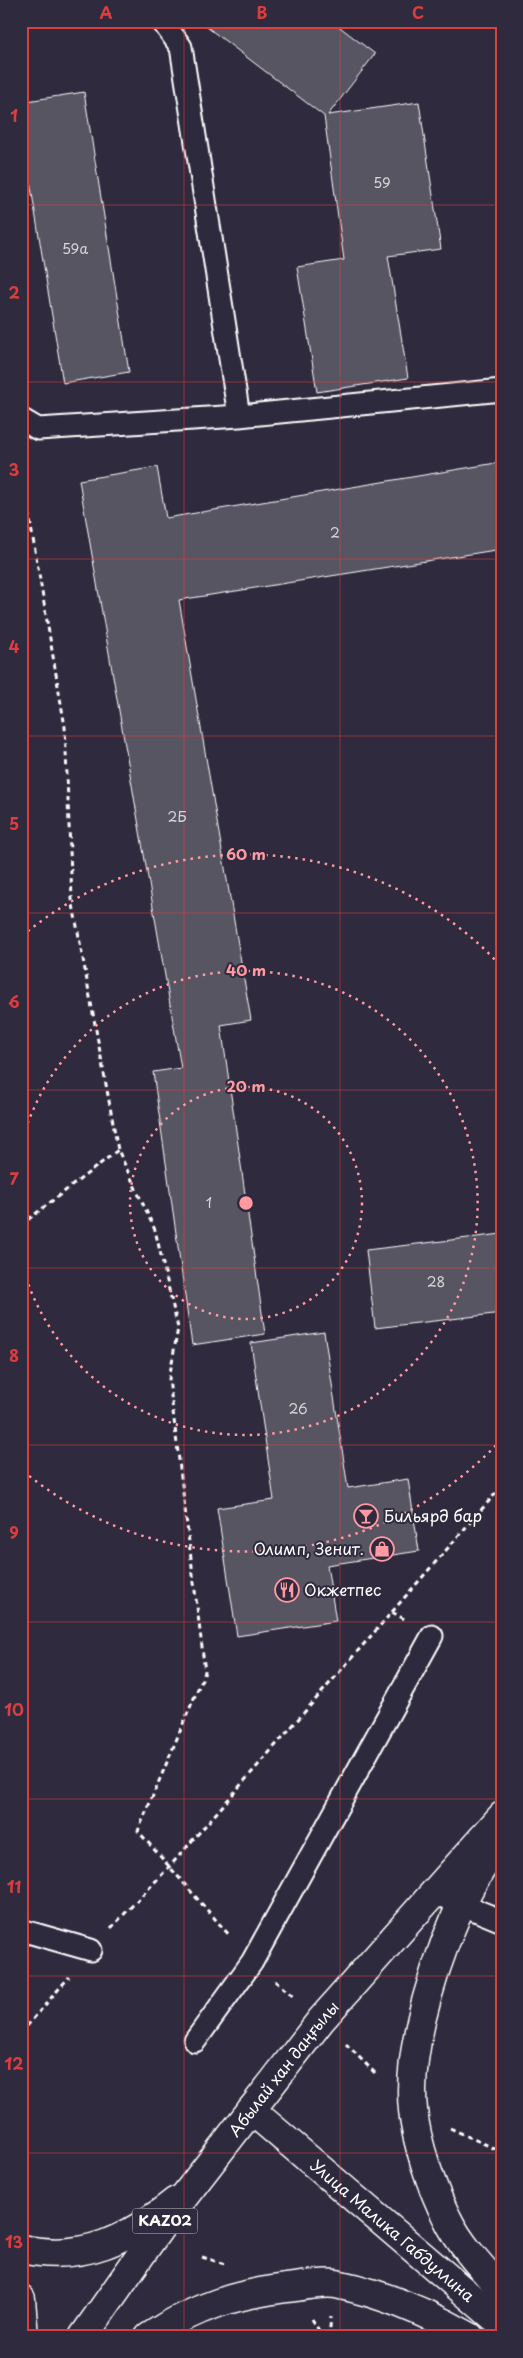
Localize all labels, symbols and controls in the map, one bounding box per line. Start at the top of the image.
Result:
text: A [100,0,113,24]
text: B [257,0,268,24]
text: C [412,0,424,24]
text: 1 [10,103,18,127]
house number: 59 [373,172,391,193]
house number: 59а [62,238,88,259]
text: 2 [8,280,20,304]
text: 3 [9,457,19,481]
house number: 2 [330,522,340,543]
text: 4 [9,634,20,658]
house number: 2Б [167,806,187,827]
text: 5 [9,811,19,835]
text: 60 m [226,842,266,865]
text: 40 m [226,958,266,981]
text: 6 [8,989,20,1013]
text: 20 m [227,1074,265,1097]
text: 7 [9,1166,19,1190]
house number: 1 [206,1192,212,1213]
centre of rings [237,1194,255,1212]
house number: 28 [427,1271,445,1292]
text: 8 [9,1343,19,1367]
house number: 26 [288,1398,308,1419]
bar icon: Бильярд бар [353,1503,379,1529]
place label: Бильярд бар [384,1503,482,1527]
text: 9 [9,1520,19,1544]
place label: Олимп, Зенит. [253,1536,364,1560]
shop icon: Олимп, Зенит. [369,1536,395,1562]
restaurant icon: Окжетпес [274,1577,300,1603]
place label: Окжетпес [304,1577,381,1601]
text: 10 [4,1697,24,1721]
text: 11 [7,1874,21,1898]
street label: Абылай хан даңғылы [222,1995,344,2141]
text: 12 [5,2051,23,2075]
street label: Улица Малика Габдуллина [306,2153,481,2307]
road number: KАZ02 [132,2208,198,2234]
text: 13 [5,2229,23,2253]

